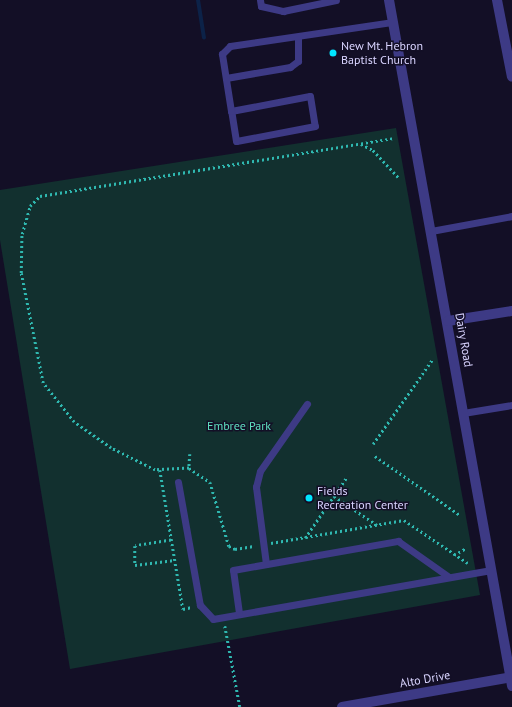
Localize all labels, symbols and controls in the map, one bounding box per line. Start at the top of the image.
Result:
place label: New Mt. Hebron Baptist Church [341,39,424,67]
marker: New Mt. Hebron Baptist Church [328,48,338,58]
street label: Dairy Road [452,312,476,368]
park label: Embree Park [207,419,271,433]
place label: Fields Recreation Center [317,484,408,512]
marker: Fields Recreation Center [304,493,314,503]
street label: Alto Drive [399,667,451,691]

